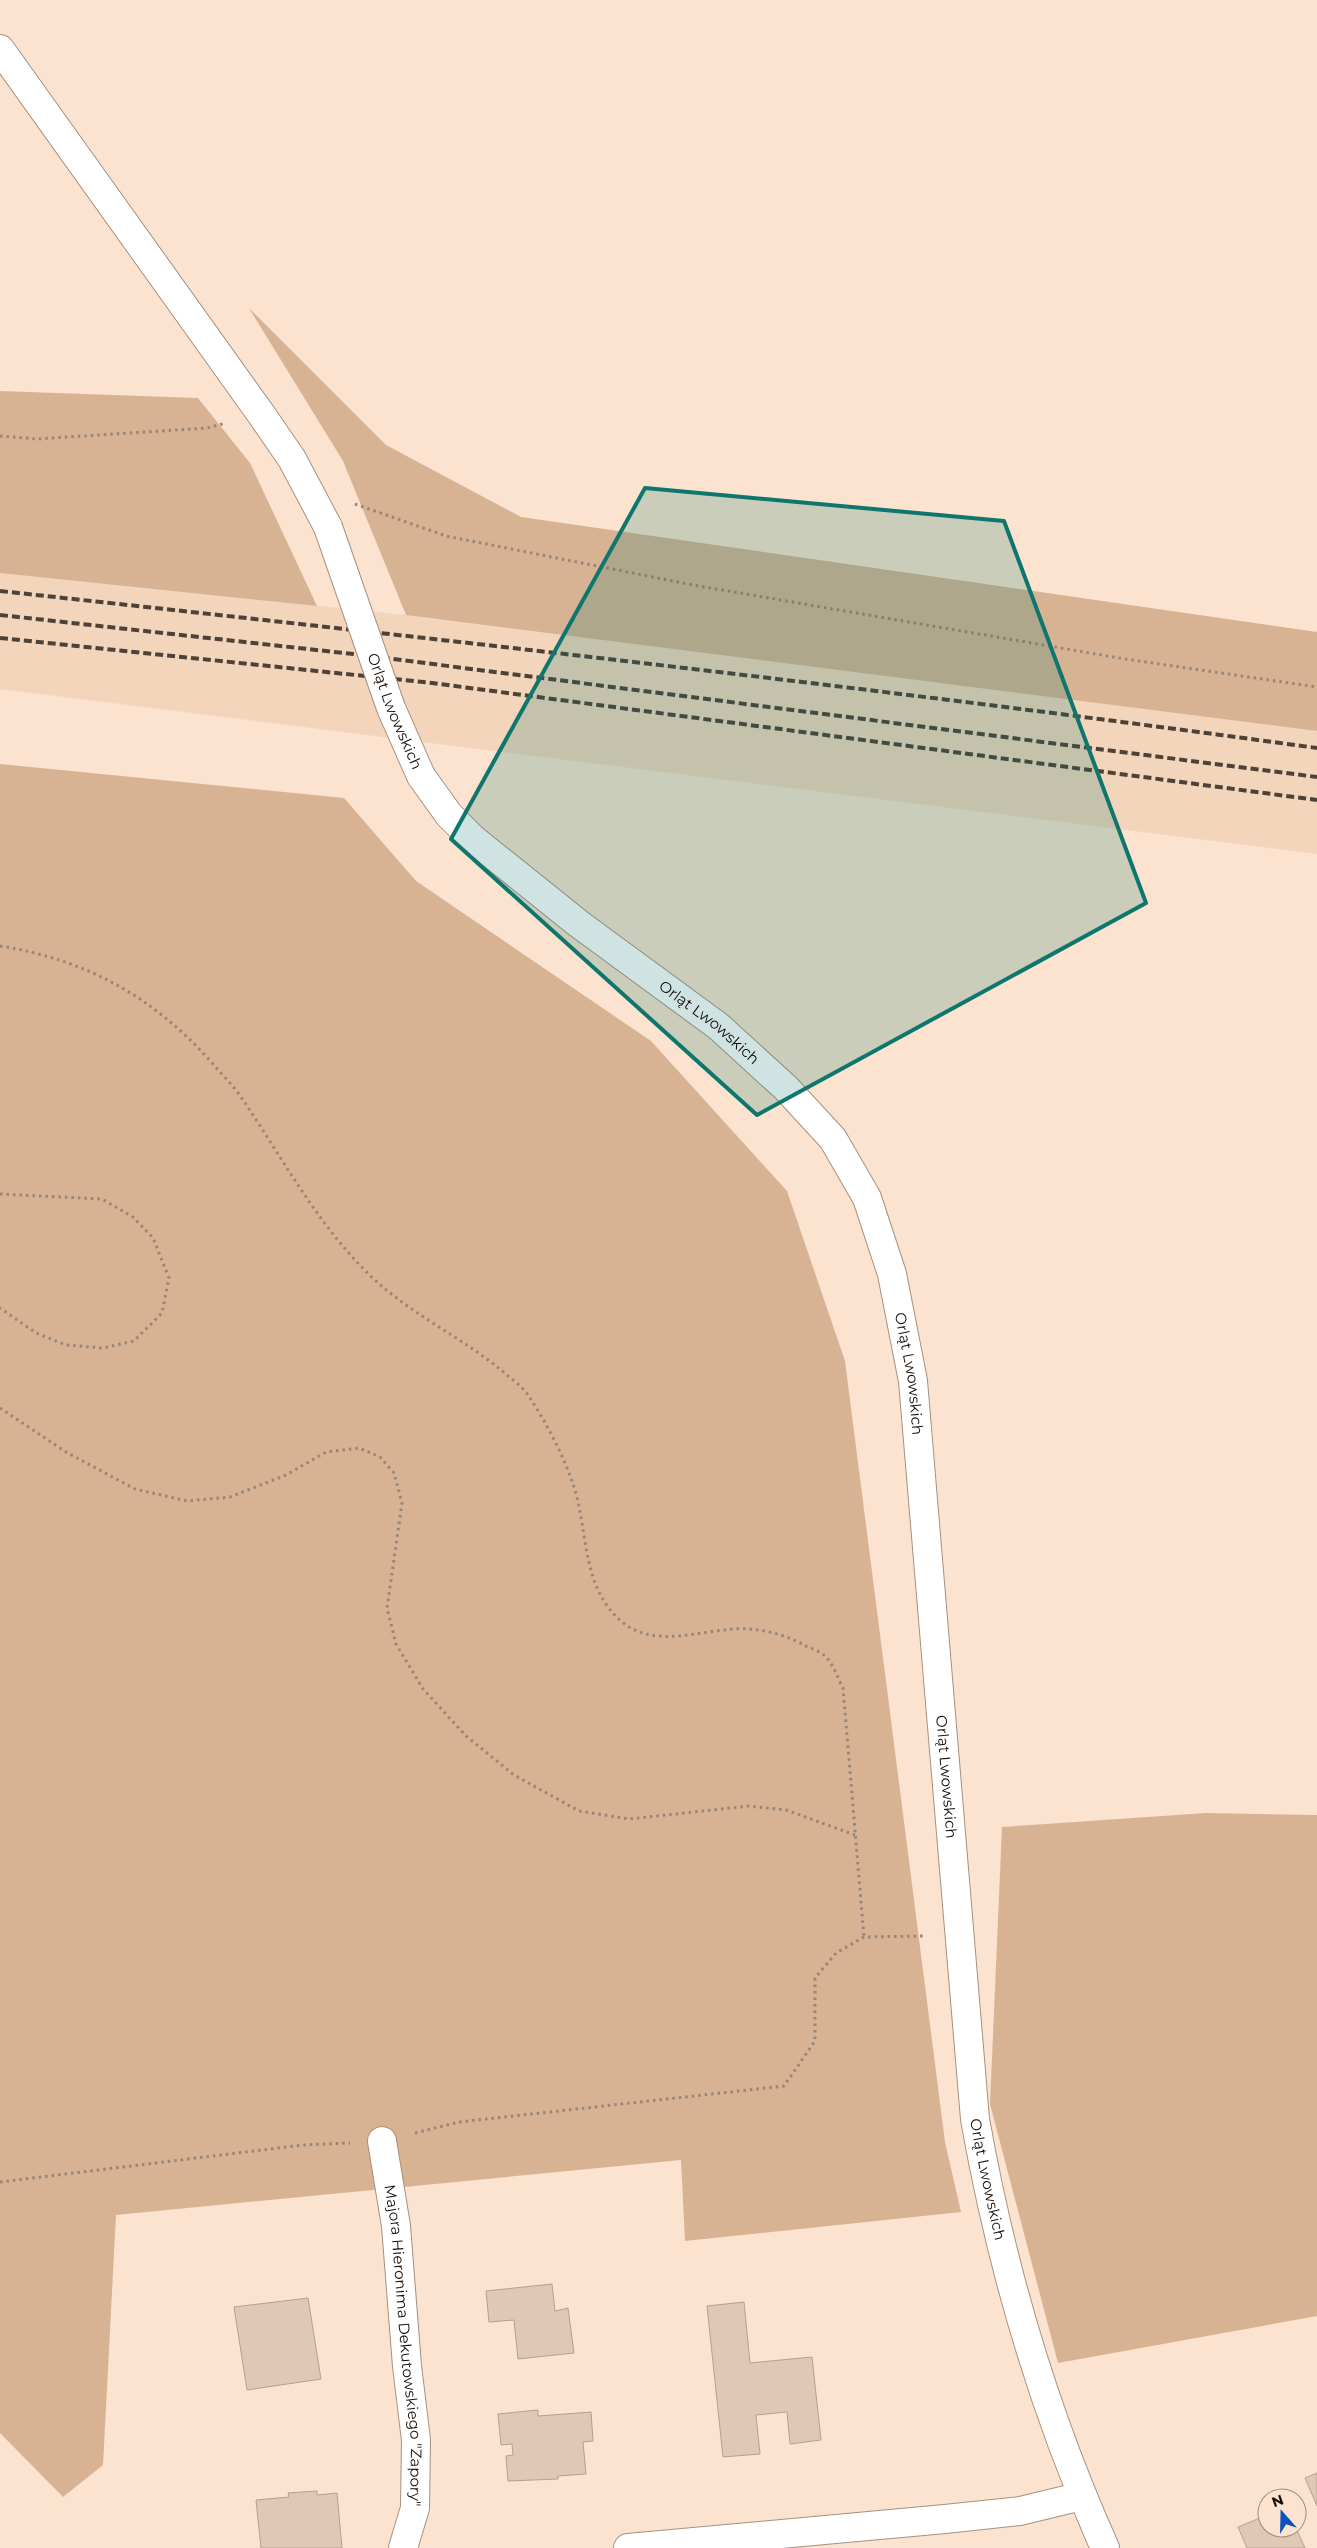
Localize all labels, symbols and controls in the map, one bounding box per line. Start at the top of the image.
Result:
street label: Orląt Lwowskich [364,650,427,772]
street label: Orląt Lwowskich [655,976,764,1068]
street label: Orląt Lwowskich [891,1311,927,1436]
street label: Orląt Lwowskich [932,1714,961,1839]
street label: Orląt Lwowskich [966,2117,1010,2242]
street label: Majora Hieronima Dekutowskiego "Zapory" [380,2183,426,2507]
north arrow [1257,2488,1307,2538]
text: N [1269,2490,1286,2511]

